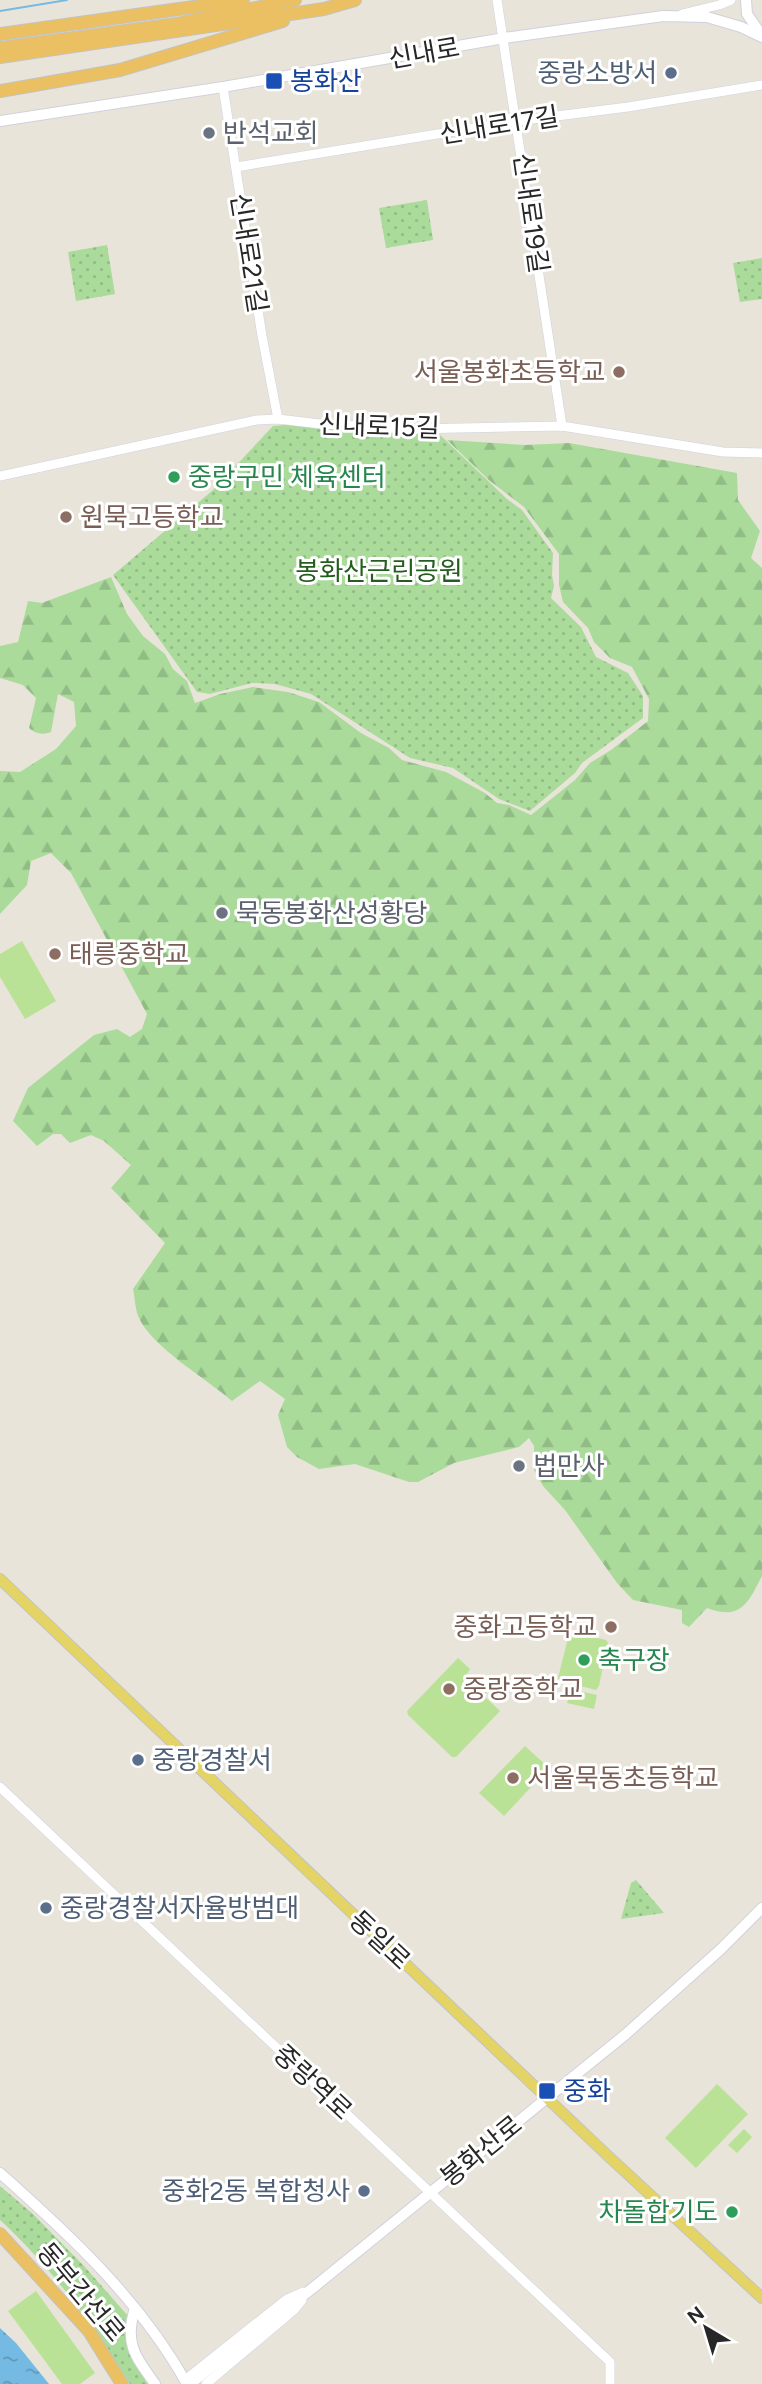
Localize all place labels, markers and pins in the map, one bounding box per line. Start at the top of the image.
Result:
place label: 중랑소방서 [537,57,657,89]
place label: 봉화산 [290,65,362,97]
marker: 중랑소방서 [663,65,679,81]
marker: 봉화산 [264,71,284,91]
place label: 반석교회 [223,117,319,149]
marker: 반석교회 [201,125,217,141]
place label: 서울봉화초등학교 [414,356,605,388]
marker: 서울봉화초등학교 [611,364,627,380]
place label: 중랑구민 체육센터 [188,461,386,493]
marker: 중랑구민 체육센터 [166,469,182,485]
place label: 원묵고등학교 [80,501,224,533]
marker: 원묵고등학교 [58,509,74,525]
place label: 묵동봉화산성황당 [236,897,427,929]
marker: 묵동봉화산성황당 [214,905,230,921]
place label: 태릉중학교 [69,938,189,970]
marker: 태릉중학교 [47,946,63,962]
place label: 법만사 [533,1450,605,1482]
marker: 법만사 [511,1458,527,1474]
place label: 중화고등학교 [453,1611,597,1643]
marker: 중화고등학교 [603,1619,619,1635]
place label: 축구장 [598,1644,670,1676]
marker: 축구장 [576,1652,592,1668]
place label: 중랑중학교 [463,1673,583,1705]
marker: 중랑중학교 [441,1681,457,1697]
place label: 중랑경찰서 [152,1744,272,1776]
marker: 중랑경찰서 [130,1752,146,1768]
place label: 서울묵동초등학교 [527,1762,718,1794]
marker: 서울묵동초등학교 [505,1770,521,1786]
place label: 중랑경찰서자율방범대 [60,1892,299,1924]
marker: 중랑경찰서자율방범대 [38,1900,54,1916]
place label: 중화 [563,2075,611,2107]
marker: 중화 [537,2081,557,2101]
place label: 중화2동 복합청사 [162,2175,350,2207]
marker: 중화2동 복합청사 [356,2183,372,2199]
place label: 차돌합기도 [598,2196,718,2228]
marker: 차돌합기도 [724,2204,740,2220]

